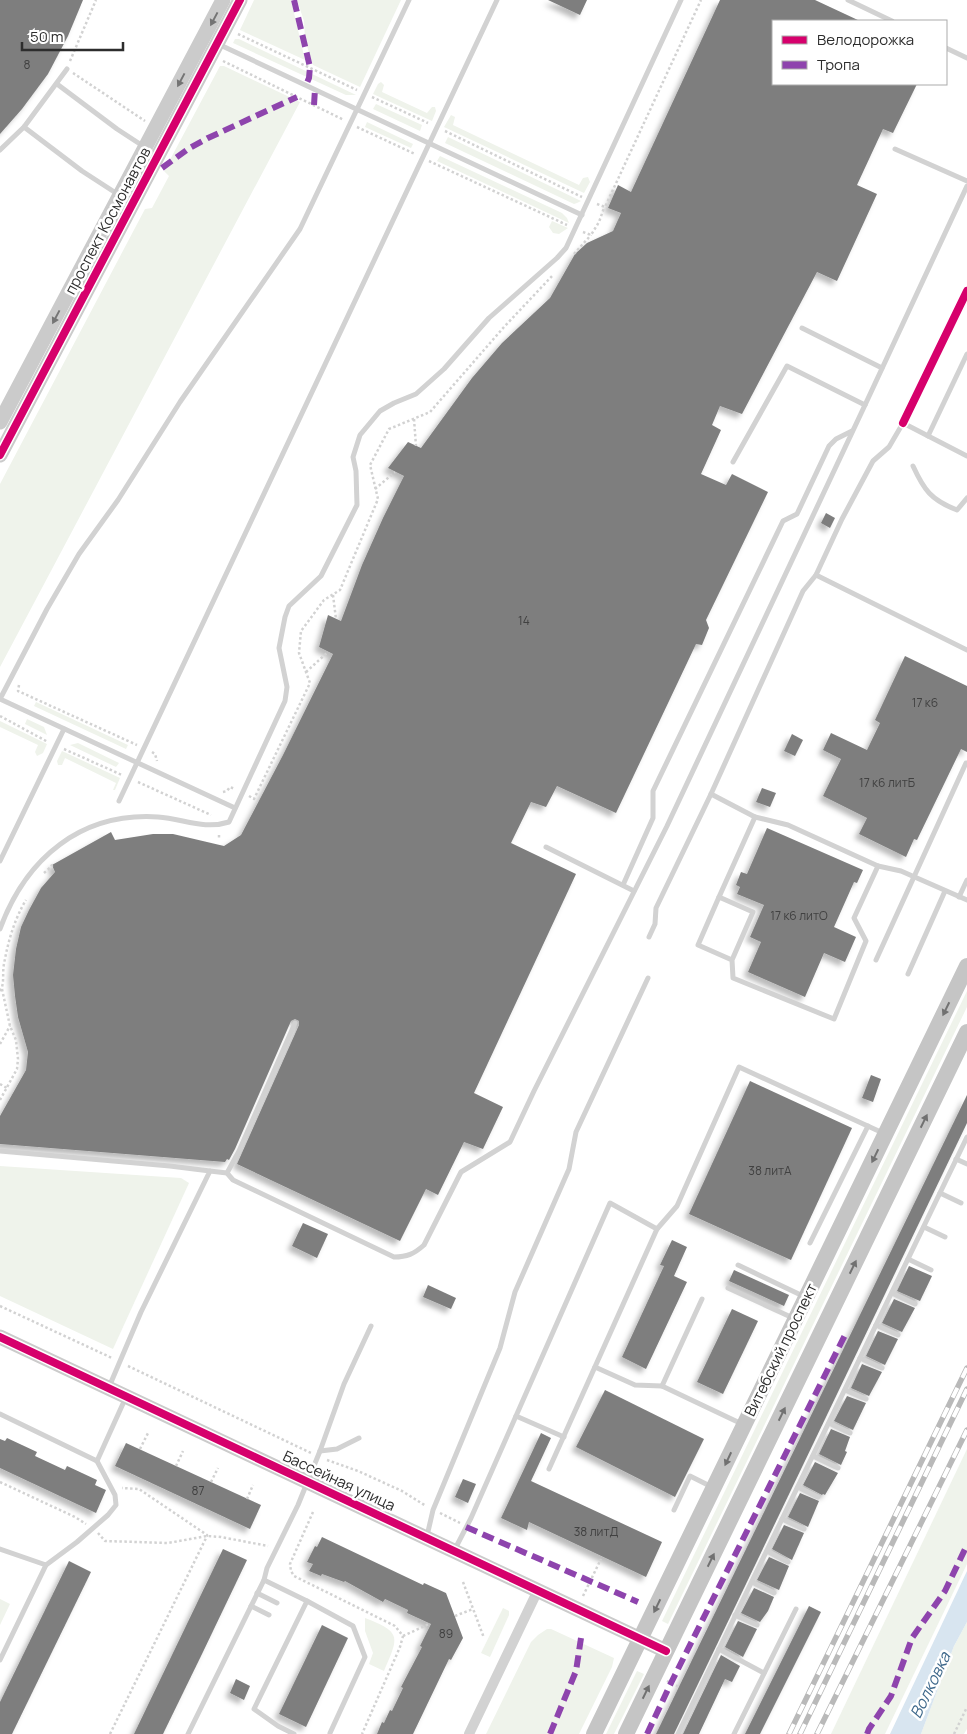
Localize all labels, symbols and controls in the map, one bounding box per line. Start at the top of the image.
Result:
one-way arrow [210,11,218,26]
scale bar [22,20,124,52]
legend [772,20,947,85]
text: 50 m [30,26,64,47]
text: Велодорожка [817,29,914,50]
text: Тропа [817,54,860,75]
house number: 8 [24,56,31,73]
one-way arrow [177,73,185,88]
street label: проспект Космонавтов [60,143,155,298]
one-way arrow [52,310,60,324]
house number: 14 [518,612,530,629]
house number: 17 к6 [912,694,938,711]
house number: 17 к6 литБ [859,774,915,791]
house number: 17 к6 литО [770,907,828,924]
one-way arrow [942,1002,950,1017]
one-way arrow [920,1114,928,1128]
one-way arrow [871,1149,879,1163]
house number: 38 литА [748,1162,792,1179]
one-way arrow [849,1260,857,1274]
street label: Витебский проспект [739,1279,822,1420]
one-way arrow [778,1406,786,1421]
street label: Бассейная улица [280,1445,399,1516]
one-way arrow [724,1452,732,1467]
house number: 87 [192,1482,205,1499]
house number: 38 литД [574,1523,618,1540]
one-way arrow [707,1552,715,1567]
one-way arrow [653,1598,661,1613]
house number: 89 [439,1625,453,1642]
water label: Волковка [905,1647,956,1722]
one-way arrow [643,1685,651,1699]

